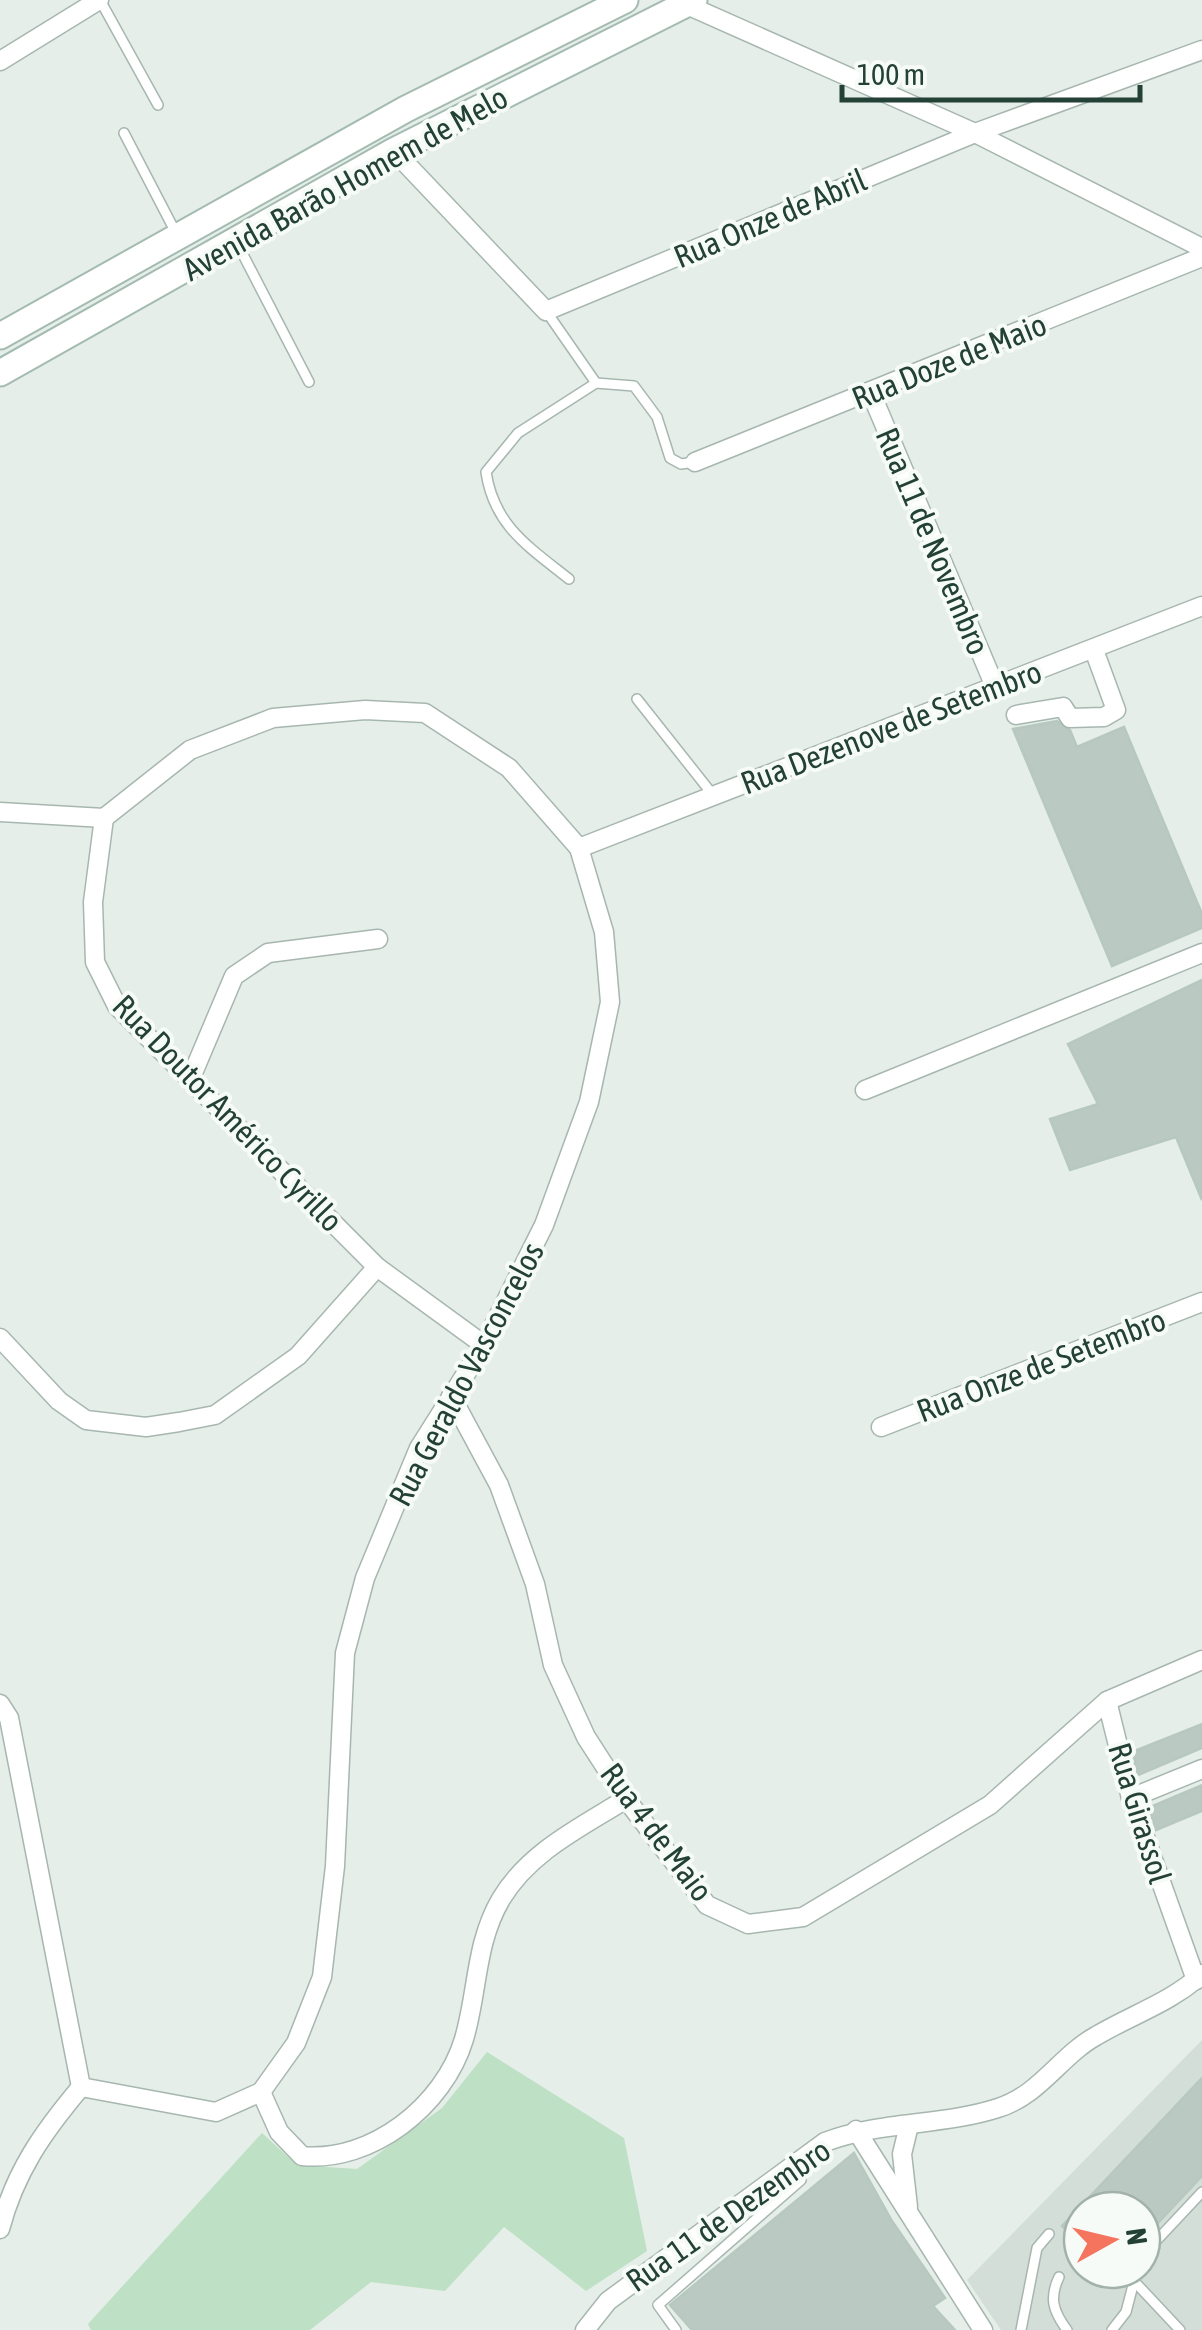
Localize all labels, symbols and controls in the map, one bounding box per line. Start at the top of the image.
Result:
scale bar [842,40,1140,102]
text: 100 m [857,57,925,91]
street label: Avenida Barão Homem de Melo [176,78,514,288]
street label: Rua Onze de Abril [668,161,872,275]
street label: Rua Doze de Maio [846,305,1052,417]
street label: Rua 11 de Novembro [869,422,997,660]
street label: Rua Dezenove de Setembro [735,653,1047,801]
street label: Rua Doutor Américo Cyrillo [106,987,350,1239]
street label: Rua Geraldo Vasconcelos [381,1236,551,1512]
street label: Rua Onze de Setembro [912,1301,1170,1429]
street label: Rua Girassol [1101,1738,1179,1888]
street label: Rua 4 de Maio [593,1756,721,1908]
street label: Rua 11 de Dezembro [619,2131,837,2299]
north arrow [1062,2190,1162,2290]
text: N [1120,2226,1154,2247]

